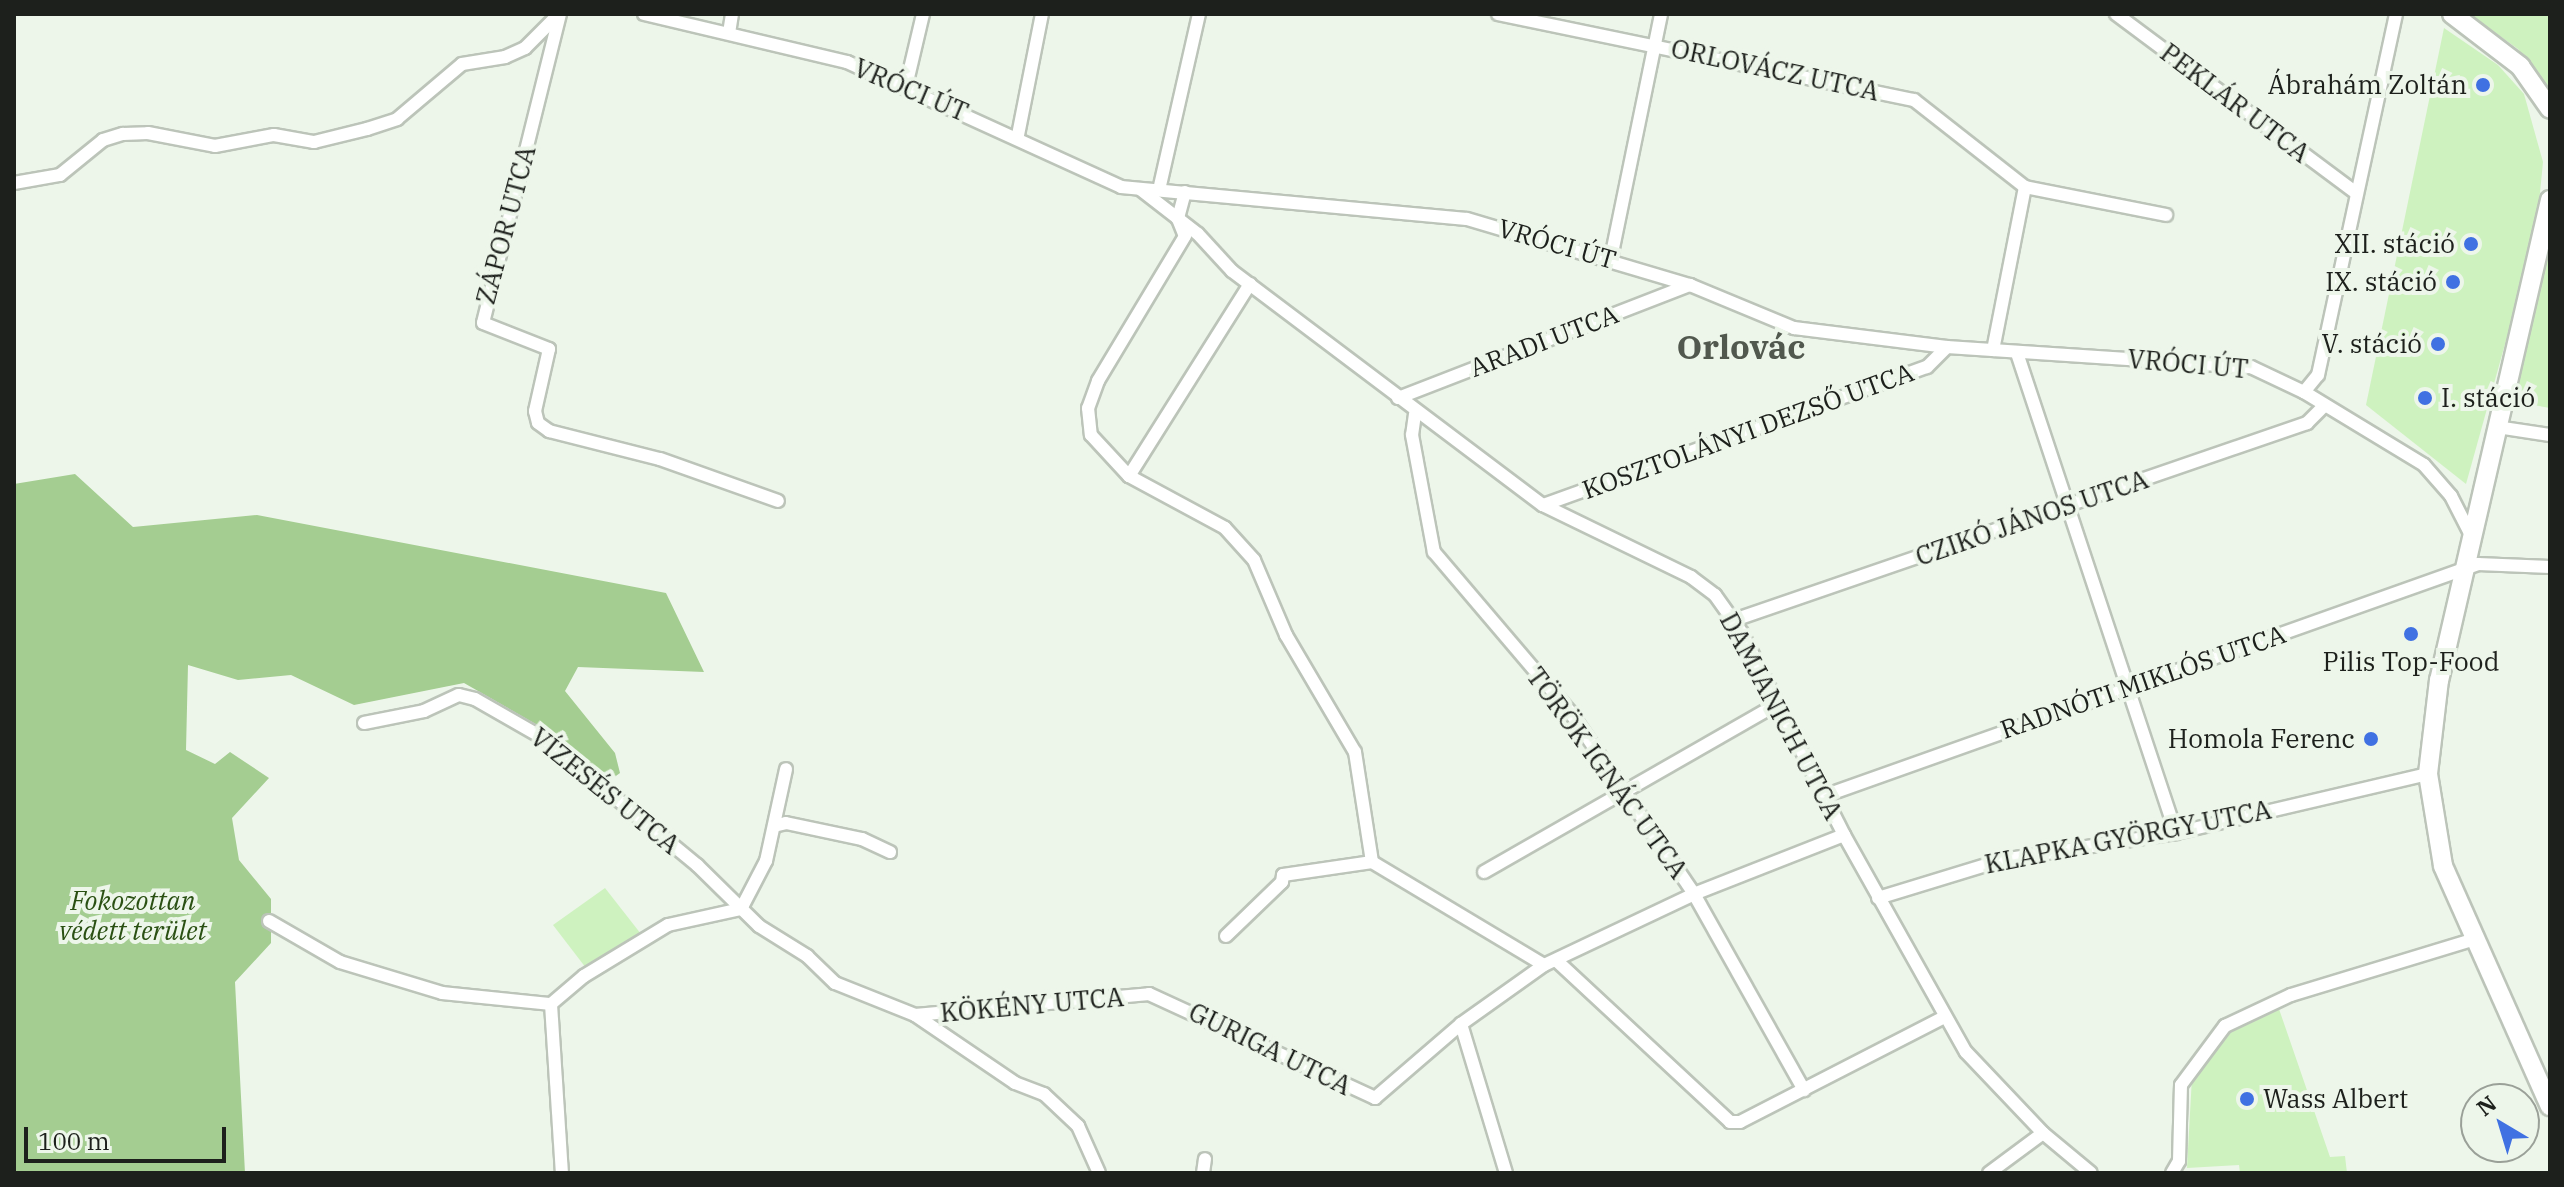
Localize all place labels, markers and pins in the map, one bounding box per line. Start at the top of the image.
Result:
place label: Ábrahám Zoltán [2268,69,2467,101]
marker: Ábrahám Zoltán [2474,76,2492,94]
place label: XII. stáció [2334,228,2455,260]
marker: XII. stáció [2462,235,2480,253]
place label: IX. stáció [2325,266,2437,298]
marker: IX. stáció [2444,273,2462,291]
place label: V. stáció [2321,328,2422,360]
marker: V. stáció [2429,335,2447,353]
place label: I. stáció [2441,382,2535,414]
marker: I. stáció [2416,389,2434,407]
marker: Pilis Top-Food [2402,625,2420,643]
place label: Pilis Top-Food [2322,646,2500,678]
place label: Homola Ferenc [2168,723,2355,755]
marker: Homola Ferenc [2362,730,2380,748]
place label: Wass Albert [2263,1083,2408,1115]
marker: Wass Albert [2238,1090,2256,1108]

